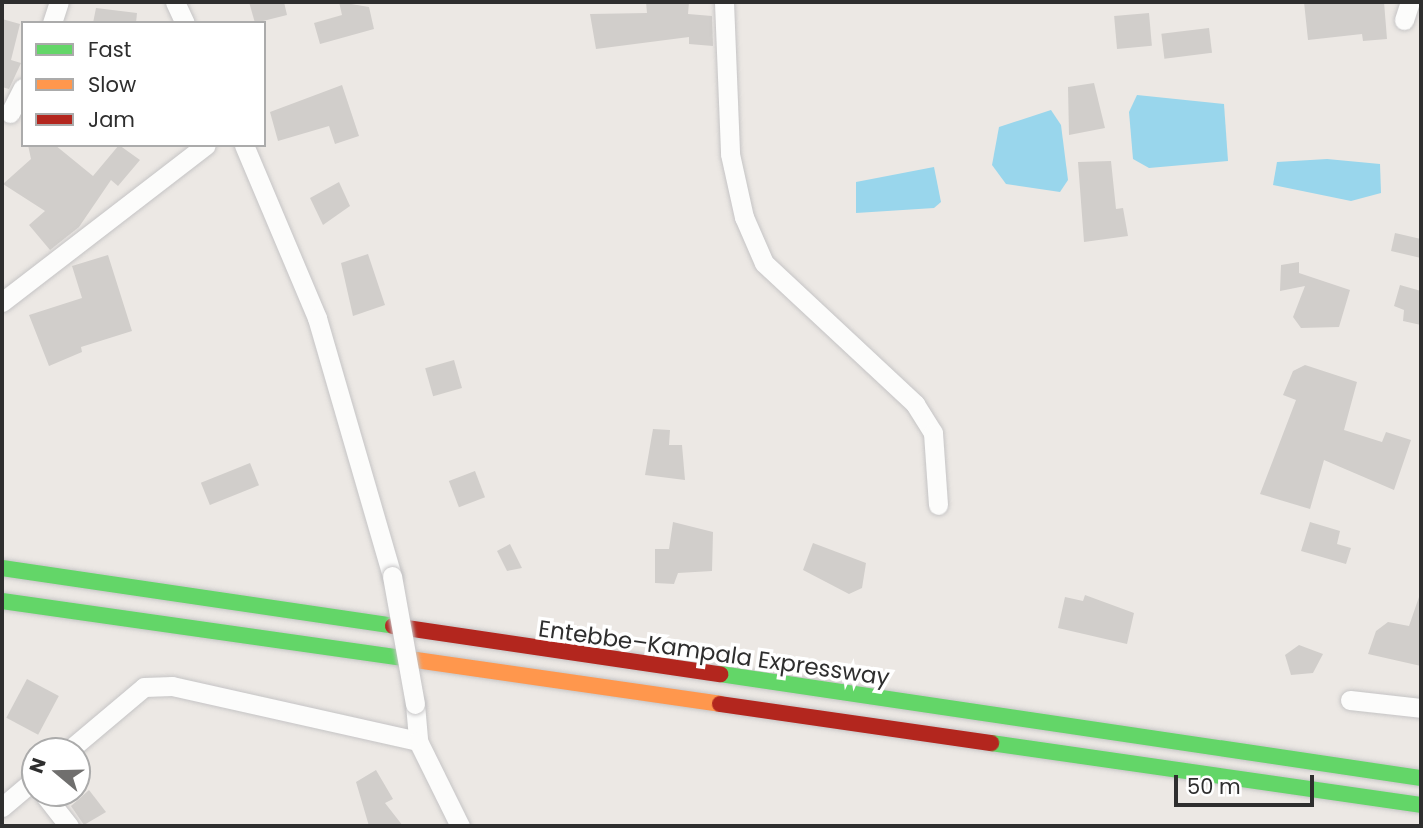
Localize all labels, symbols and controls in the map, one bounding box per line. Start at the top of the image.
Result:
legend [21,21,266,147]
text: Fast [88,35,131,64]
text: Slow [88,70,136,99]
text: Jam [88,105,135,134]
street label: Entebbe–Kampala Expressway [537,615,891,691]
north arrow [21,737,91,807]
text: N [22,755,53,777]
scale bar [1178,762,1318,806]
text: 50 m [1187,772,1241,801]

